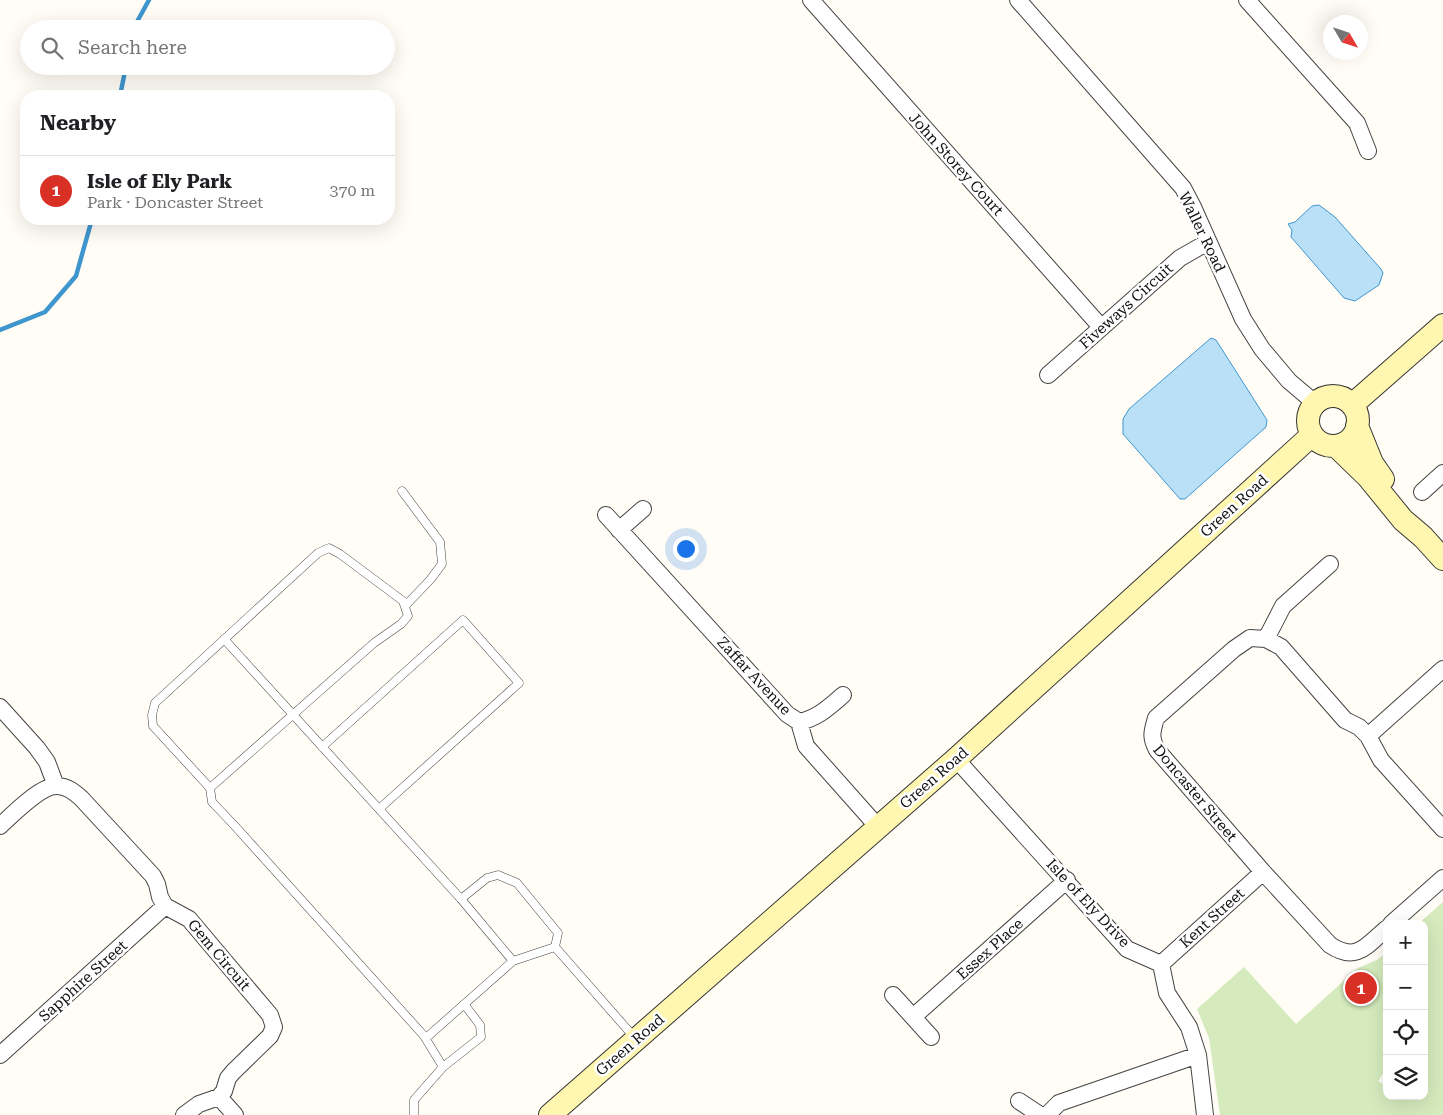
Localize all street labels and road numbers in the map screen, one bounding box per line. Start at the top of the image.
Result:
street label: John Storey Court [905,109,1007,220]
street label: Waller Road [1175,189,1229,275]
street label: Fiveways Circuit [1076,259,1177,353]
street label: Green Road [1197,471,1272,541]
street label: Zaffar Avenue [713,633,795,719]
street label: Doncaster Street [1149,741,1241,845]
street label: Green Road [896,743,972,813]
street label: Isle of Ely Drive [1042,855,1134,951]
street label: Kent Street [1176,884,1248,952]
street label: Essex Place [953,914,1027,984]
street label: Gem Circuit [184,916,254,995]
street label: Sapphire Street [35,936,131,1025]
street label: Green Road [592,1010,668,1080]

